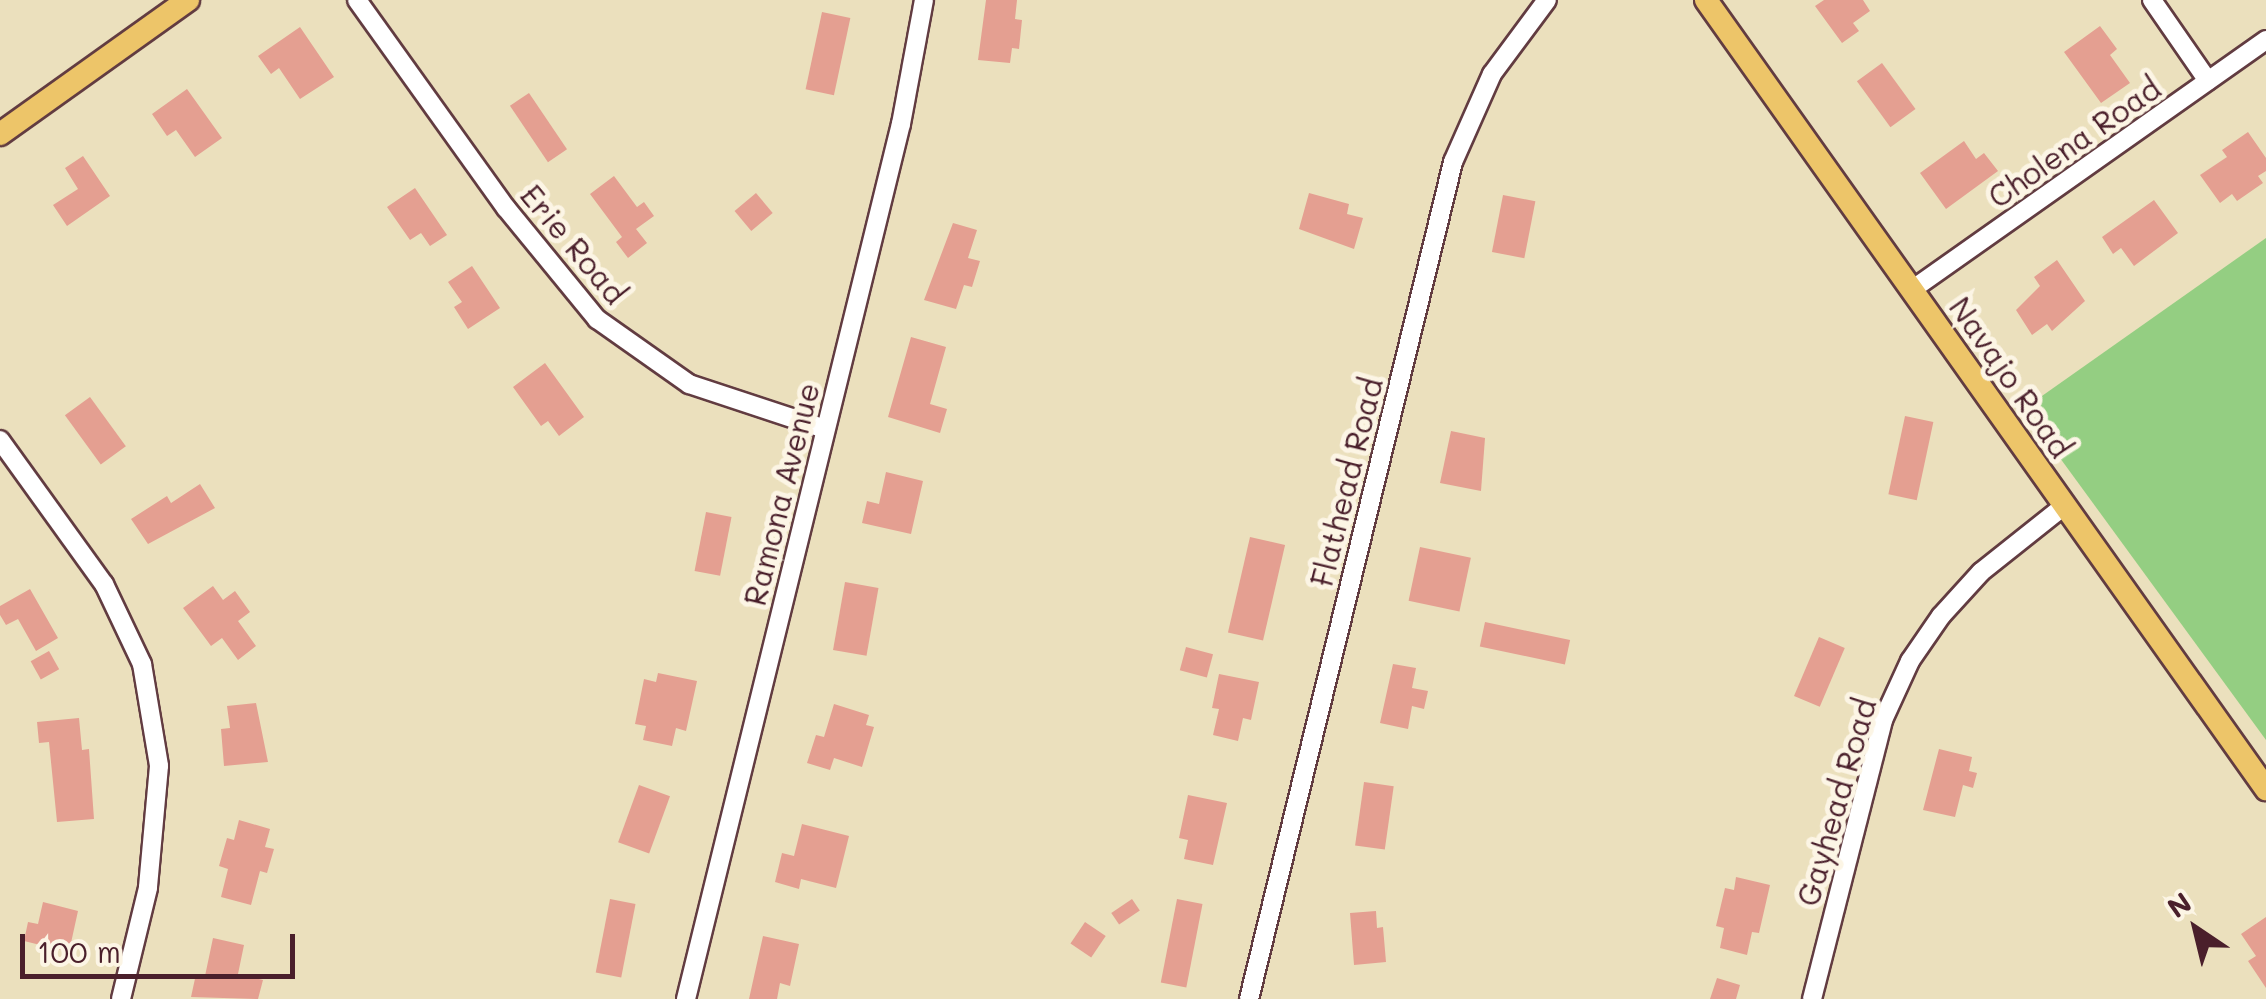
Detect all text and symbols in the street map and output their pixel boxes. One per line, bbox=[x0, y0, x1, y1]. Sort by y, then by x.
street label: Cholena Road bbox=[1981, 69, 2167, 215]
street label: Erie Road bbox=[514, 177, 634, 311]
street label: Navajo Road bbox=[1942, 290, 2080, 464]
street label: Flathead Road bbox=[1303, 374, 1389, 590]
street label: Ramona Avenue bbox=[736, 379, 826, 609]
street label: Gayhead Road bbox=[1789, 694, 1883, 910]
north arrow bbox=[2146, 879, 2246, 979]
text: N bbox=[2160, 884, 2198, 925]
scale bar bbox=[25, 914, 300, 976]
text: 100 m bbox=[37, 931, 121, 971]

